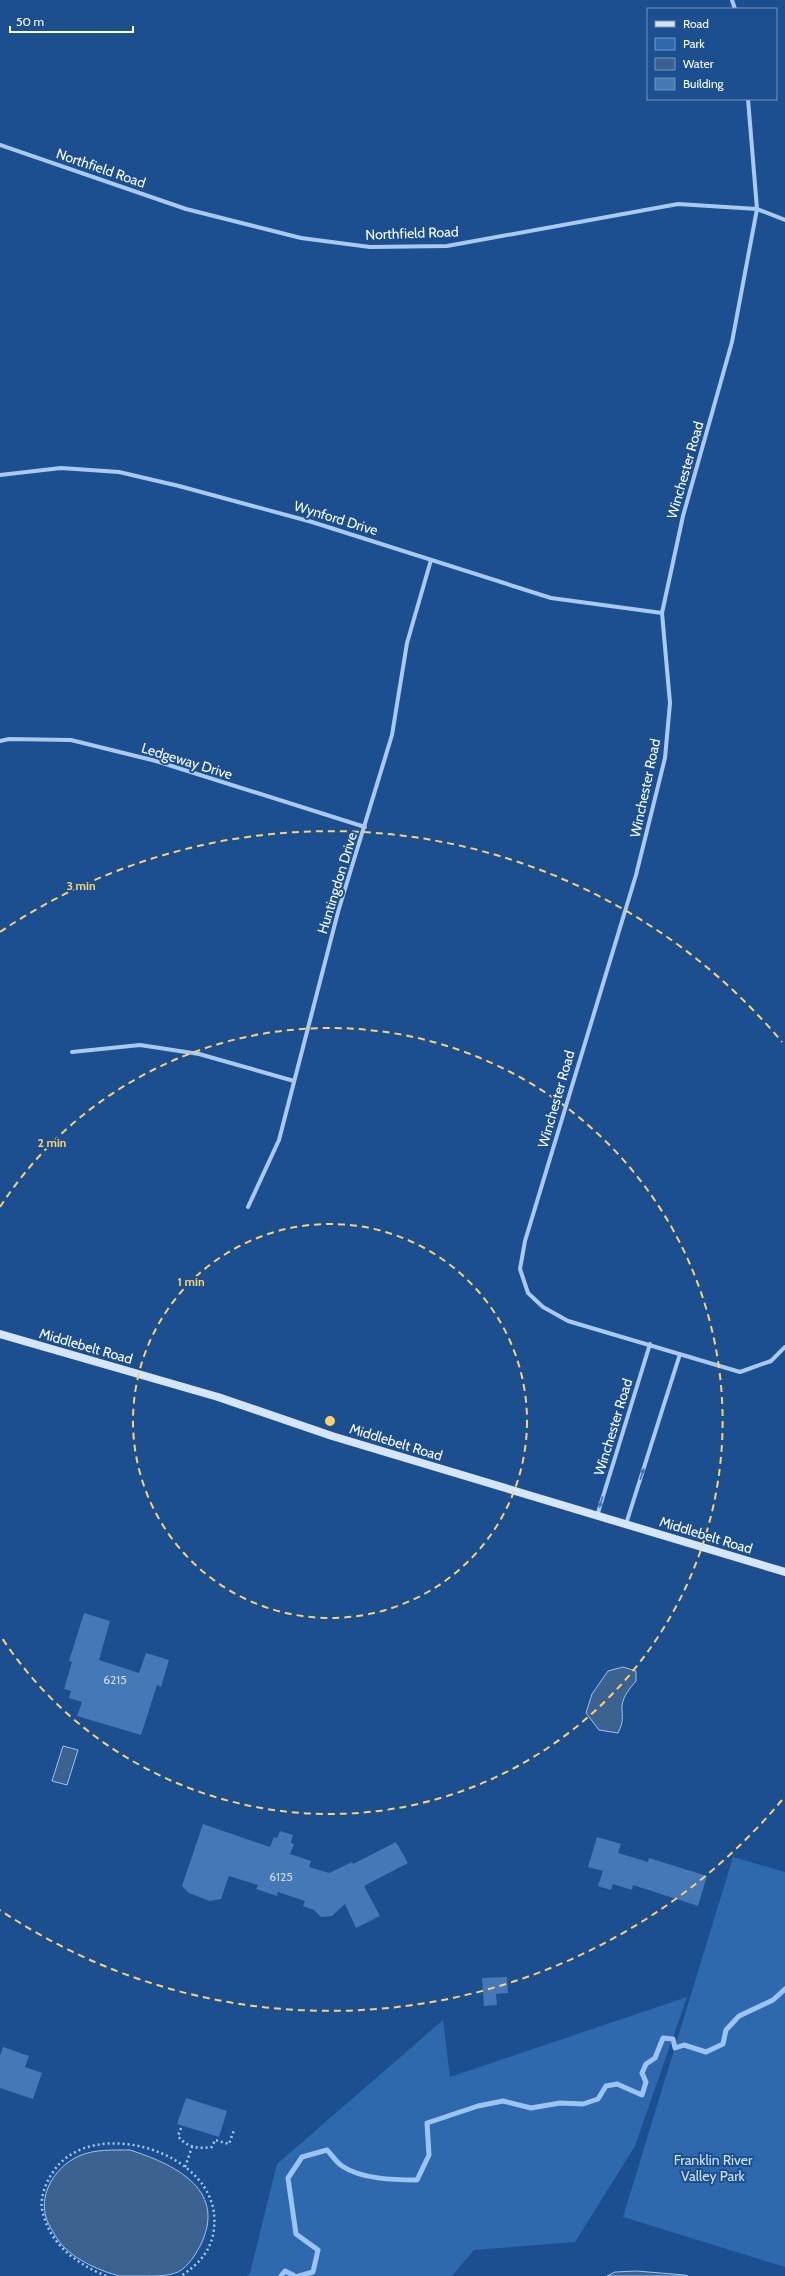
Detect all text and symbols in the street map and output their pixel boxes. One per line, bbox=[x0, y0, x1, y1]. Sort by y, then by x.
scale bar bbox=[10, 8, 133, 34]
legend bbox=[647, 8, 777, 100]
text: 50 m bbox=[16, 14, 44, 29]
text: Road bbox=[683, 16, 709, 31]
text: Park bbox=[683, 36, 705, 51]
text: Water bbox=[683, 56, 714, 71]
text: Building bbox=[683, 76, 725, 91]
street label: Northfield Road bbox=[54, 144, 148, 192]
street label: Northfield Road bbox=[365, 222, 459, 244]
street label: Winchester Road bbox=[662, 419, 708, 521]
street label: Wynford Drive bbox=[292, 497, 380, 539]
street label: Winchester Road bbox=[626, 737, 664, 839]
street label: Ledgeway Drive bbox=[139, 739, 235, 783]
street label: Huntingdon Drive bbox=[313, 830, 361, 936]
text: 3 min bbox=[66, 878, 96, 893]
street label: Winchester Road bbox=[533, 1048, 579, 1150]
text: 2 min bbox=[38, 1135, 66, 1150]
text: 1 min bbox=[177, 1274, 205, 1289]
street label: Middlebelt Road bbox=[37, 1324, 135, 1368]
street label: Winchester Road bbox=[590, 1376, 636, 1478]
centre of rings bbox=[323, 1414, 337, 1428]
street label: Middlebelt Road bbox=[347, 1419, 445, 1465]
one-way arrow bbox=[639, 1468, 645, 1480]
one-way arrow bbox=[598, 1496, 604, 1508]
street label: Middlebelt Road bbox=[657, 1512, 755, 1558]
house number: 6215 bbox=[103, 1672, 127, 1687]
house number: 6125 bbox=[269, 1869, 293, 1884]
park label: Franklin River Valley Park bbox=[674, 2151, 753, 2185]

